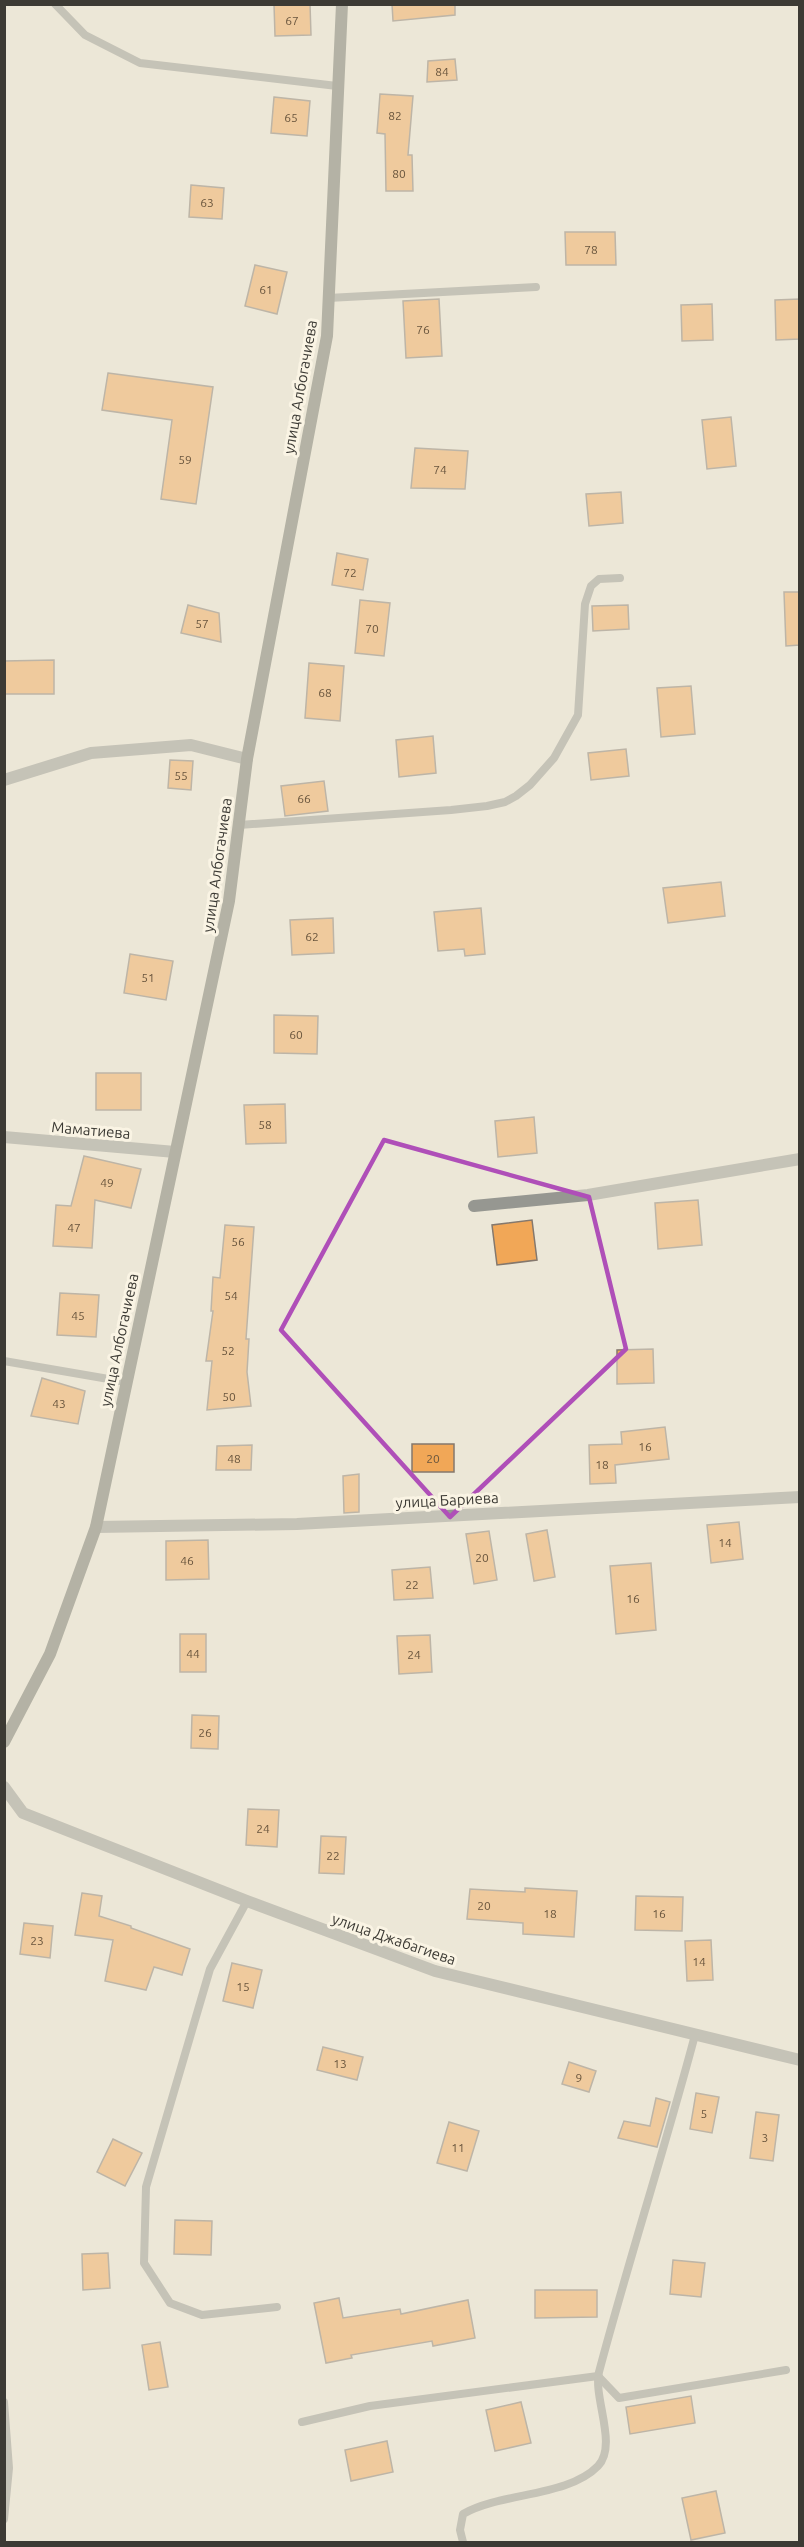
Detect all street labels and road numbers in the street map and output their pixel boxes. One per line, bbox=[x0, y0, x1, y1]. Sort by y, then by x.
street label: улица Албогачиева bbox=[280, 319, 320, 455]
street label: улица Албогачиева bbox=[199, 797, 235, 933]
street label: Маматиева bbox=[51, 1118, 131, 1142]
street label: улица Албогачиева bbox=[97, 1272, 141, 1408]
street label: улица Бариева bbox=[395, 1489, 499, 1511]
street label: улица Джабагиева bbox=[330, 1910, 458, 1968]

